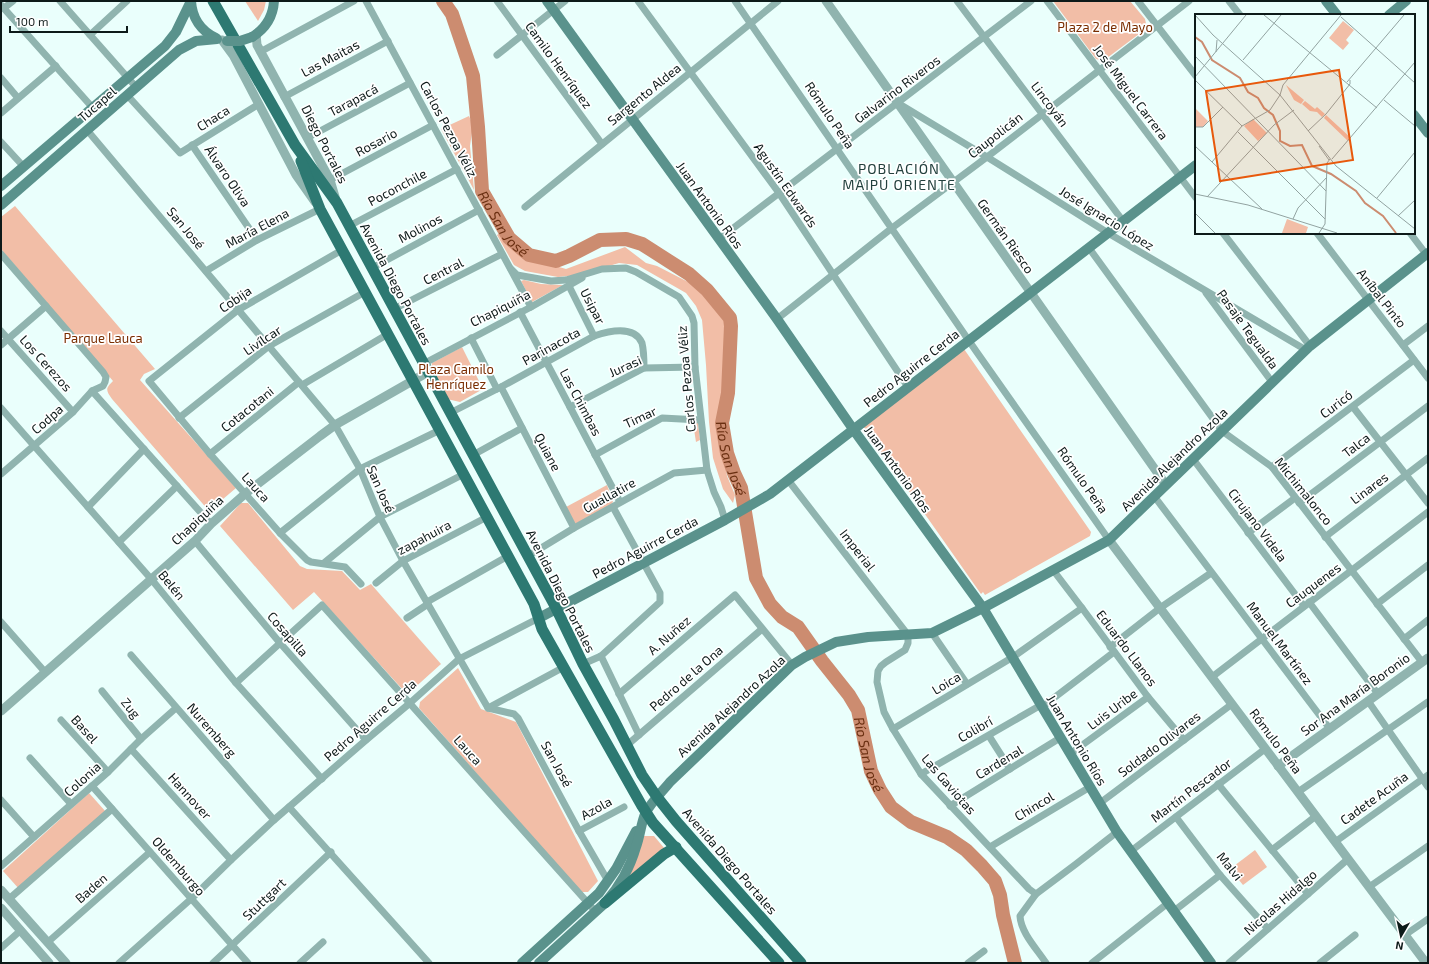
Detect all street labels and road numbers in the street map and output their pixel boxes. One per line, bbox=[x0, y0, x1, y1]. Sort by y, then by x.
street label: Camilo Henríquez bbox=[522, 18, 596, 112]
street label: Las Maitas bbox=[298, 36, 362, 80]
street label: José Miguel Carrera bbox=[1090, 41, 1172, 143]
street label: Galvarino Riveros bbox=[851, 52, 943, 126]
street label: Sargento Aldea bbox=[604, 60, 684, 128]
street label: Carlos Pezoa Véliz bbox=[417, 78, 481, 180]
street label: Rómulo Peña bbox=[802, 78, 858, 152]
street label: Lincoyán bbox=[1028, 78, 1072, 130]
street label: Tarapacá bbox=[325, 80, 381, 120]
street label: Tucapel bbox=[75, 83, 120, 125]
street label: Chaca bbox=[194, 102, 232, 134]
street label: Diego Portales bbox=[298, 102, 352, 186]
street label: Caupolicán bbox=[964, 109, 1026, 161]
street label: Rosario bbox=[352, 124, 400, 160]
street label: Agustín Edwards bbox=[751, 140, 821, 230]
street label: Álvaro Oliva bbox=[202, 142, 255, 210]
street label: Juan Antonio Ríos bbox=[673, 158, 747, 252]
street label: Poconchile bbox=[365, 165, 429, 209]
street label: José Ignacio López bbox=[1057, 182, 1157, 254]
street label: Germán Riesco bbox=[974, 195, 1038, 277]
street label: San José bbox=[164, 204, 208, 252]
street label: María Elena bbox=[222, 205, 292, 251]
street label: Molinos bbox=[395, 210, 445, 246]
street label: Avenida Diego Portales bbox=[357, 220, 435, 348]
street label: Central bbox=[420, 254, 466, 288]
street label: Aníbal Pinto bbox=[1354, 265, 1410, 331]
street label: Cobija bbox=[216, 282, 254, 316]
street label: Usipar bbox=[577, 285, 609, 327]
street label: Chapiquiña bbox=[467, 286, 533, 330]
street label: Pasaje Tegualda bbox=[1214, 286, 1282, 372]
street label: Livílcar bbox=[240, 321, 284, 359]
street label: Parinacota bbox=[519, 324, 583, 368]
street label: Carlos Pezoa Véliz bbox=[673, 325, 699, 433]
street label: Pedro Aguirre Cerda bbox=[860, 326, 962, 410]
street label: Los Cerezos bbox=[16, 331, 76, 395]
street label: Jurasi bbox=[606, 352, 644, 380]
street label: Las Chimbas bbox=[557, 366, 605, 438]
street label: Cotacotani bbox=[217, 383, 277, 435]
street label: Curicó bbox=[1316, 387, 1356, 421]
street label: Codpa bbox=[28, 401, 66, 437]
street label: Timar bbox=[621, 402, 659, 432]
street label: Avenida Alejandro Azola bbox=[1117, 404, 1231, 514]
street label: Juan Antonio Ríos bbox=[861, 422, 935, 516]
street label: Talca bbox=[1339, 429, 1373, 461]
street label: Quiane bbox=[531, 430, 565, 474]
street label: Rómulo Peña bbox=[1054, 444, 1112, 516]
street label: Michimalonco bbox=[1272, 454, 1336, 528]
street label: San José bbox=[364, 463, 398, 515]
street label: Lauca bbox=[238, 469, 274, 505]
street label: Linares bbox=[1347, 469, 1391, 507]
street label: Guallatire bbox=[580, 474, 638, 516]
street label: Cirujano Videla bbox=[1225, 485, 1291, 565]
street label: Chapiquiña bbox=[168, 492, 226, 548]
street label: Pedro Aguirre Cerda bbox=[589, 512, 701, 582]
street label: zapahuira bbox=[394, 516, 454, 558]
street label: Imperial bbox=[837, 526, 879, 574]
street label: Avenida Diego Portales bbox=[523, 527, 599, 655]
street label: Cauquenes bbox=[1282, 559, 1344, 611]
street label: Belén bbox=[155, 567, 189, 603]
street label: Manuel Martínez bbox=[1244, 598, 1316, 688]
street label: Eduardo Llanos bbox=[1093, 607, 1161, 689]
street label: Cosapilla bbox=[264, 608, 312, 660]
street label: A. Nuñez bbox=[644, 612, 694, 658]
street label: Pedro de la Ona bbox=[646, 642, 726, 714]
street label: Sor Ana María Boronio bbox=[1297, 649, 1413, 739]
street label: Avenida Alejandro Azola bbox=[674, 652, 788, 760]
street label: Loica bbox=[929, 668, 963, 698]
street label: Pedro Aguirre Cerda bbox=[321, 676, 419, 764]
street label: Luis Uribe bbox=[1084, 685, 1140, 733]
street label: Juan Antonio Ríos bbox=[1044, 692, 1110, 788]
street label: Zug bbox=[118, 694, 144, 722]
street label: Nuremberg bbox=[184, 700, 240, 760]
street label: Rómulo Peña bbox=[1246, 705, 1306, 777]
street label: Soldado Olivares bbox=[1115, 708, 1203, 780]
street label: Basel bbox=[68, 712, 102, 747]
street label: Colibrí bbox=[955, 712, 996, 745]
street label: Lauca bbox=[450, 732, 486, 768]
street label: San José bbox=[538, 738, 576, 790]
street label: Cardenal bbox=[972, 742, 1026, 782]
street label: Las Gaviotas bbox=[918, 751, 980, 817]
street label: Martín Pescador bbox=[1147, 754, 1235, 826]
street label: Colonia bbox=[60, 758, 104, 800]
street label: Cadete Acuña bbox=[1337, 768, 1411, 828]
street label: Hannover bbox=[165, 769, 215, 823]
street label: Chincol bbox=[1011, 788, 1057, 824]
street label: Azola bbox=[578, 793, 614, 823]
street label: Avenida Diego Portales bbox=[679, 804, 781, 918]
street label: Oldemburgo bbox=[149, 833, 209, 899]
street label: Malvi bbox=[1214, 848, 1246, 884]
street label: Nicolas Hidalgo bbox=[1240, 866, 1320, 938]
street label: Baden bbox=[72, 870, 110, 906]
street label: Stuttgart bbox=[239, 874, 289, 924]

